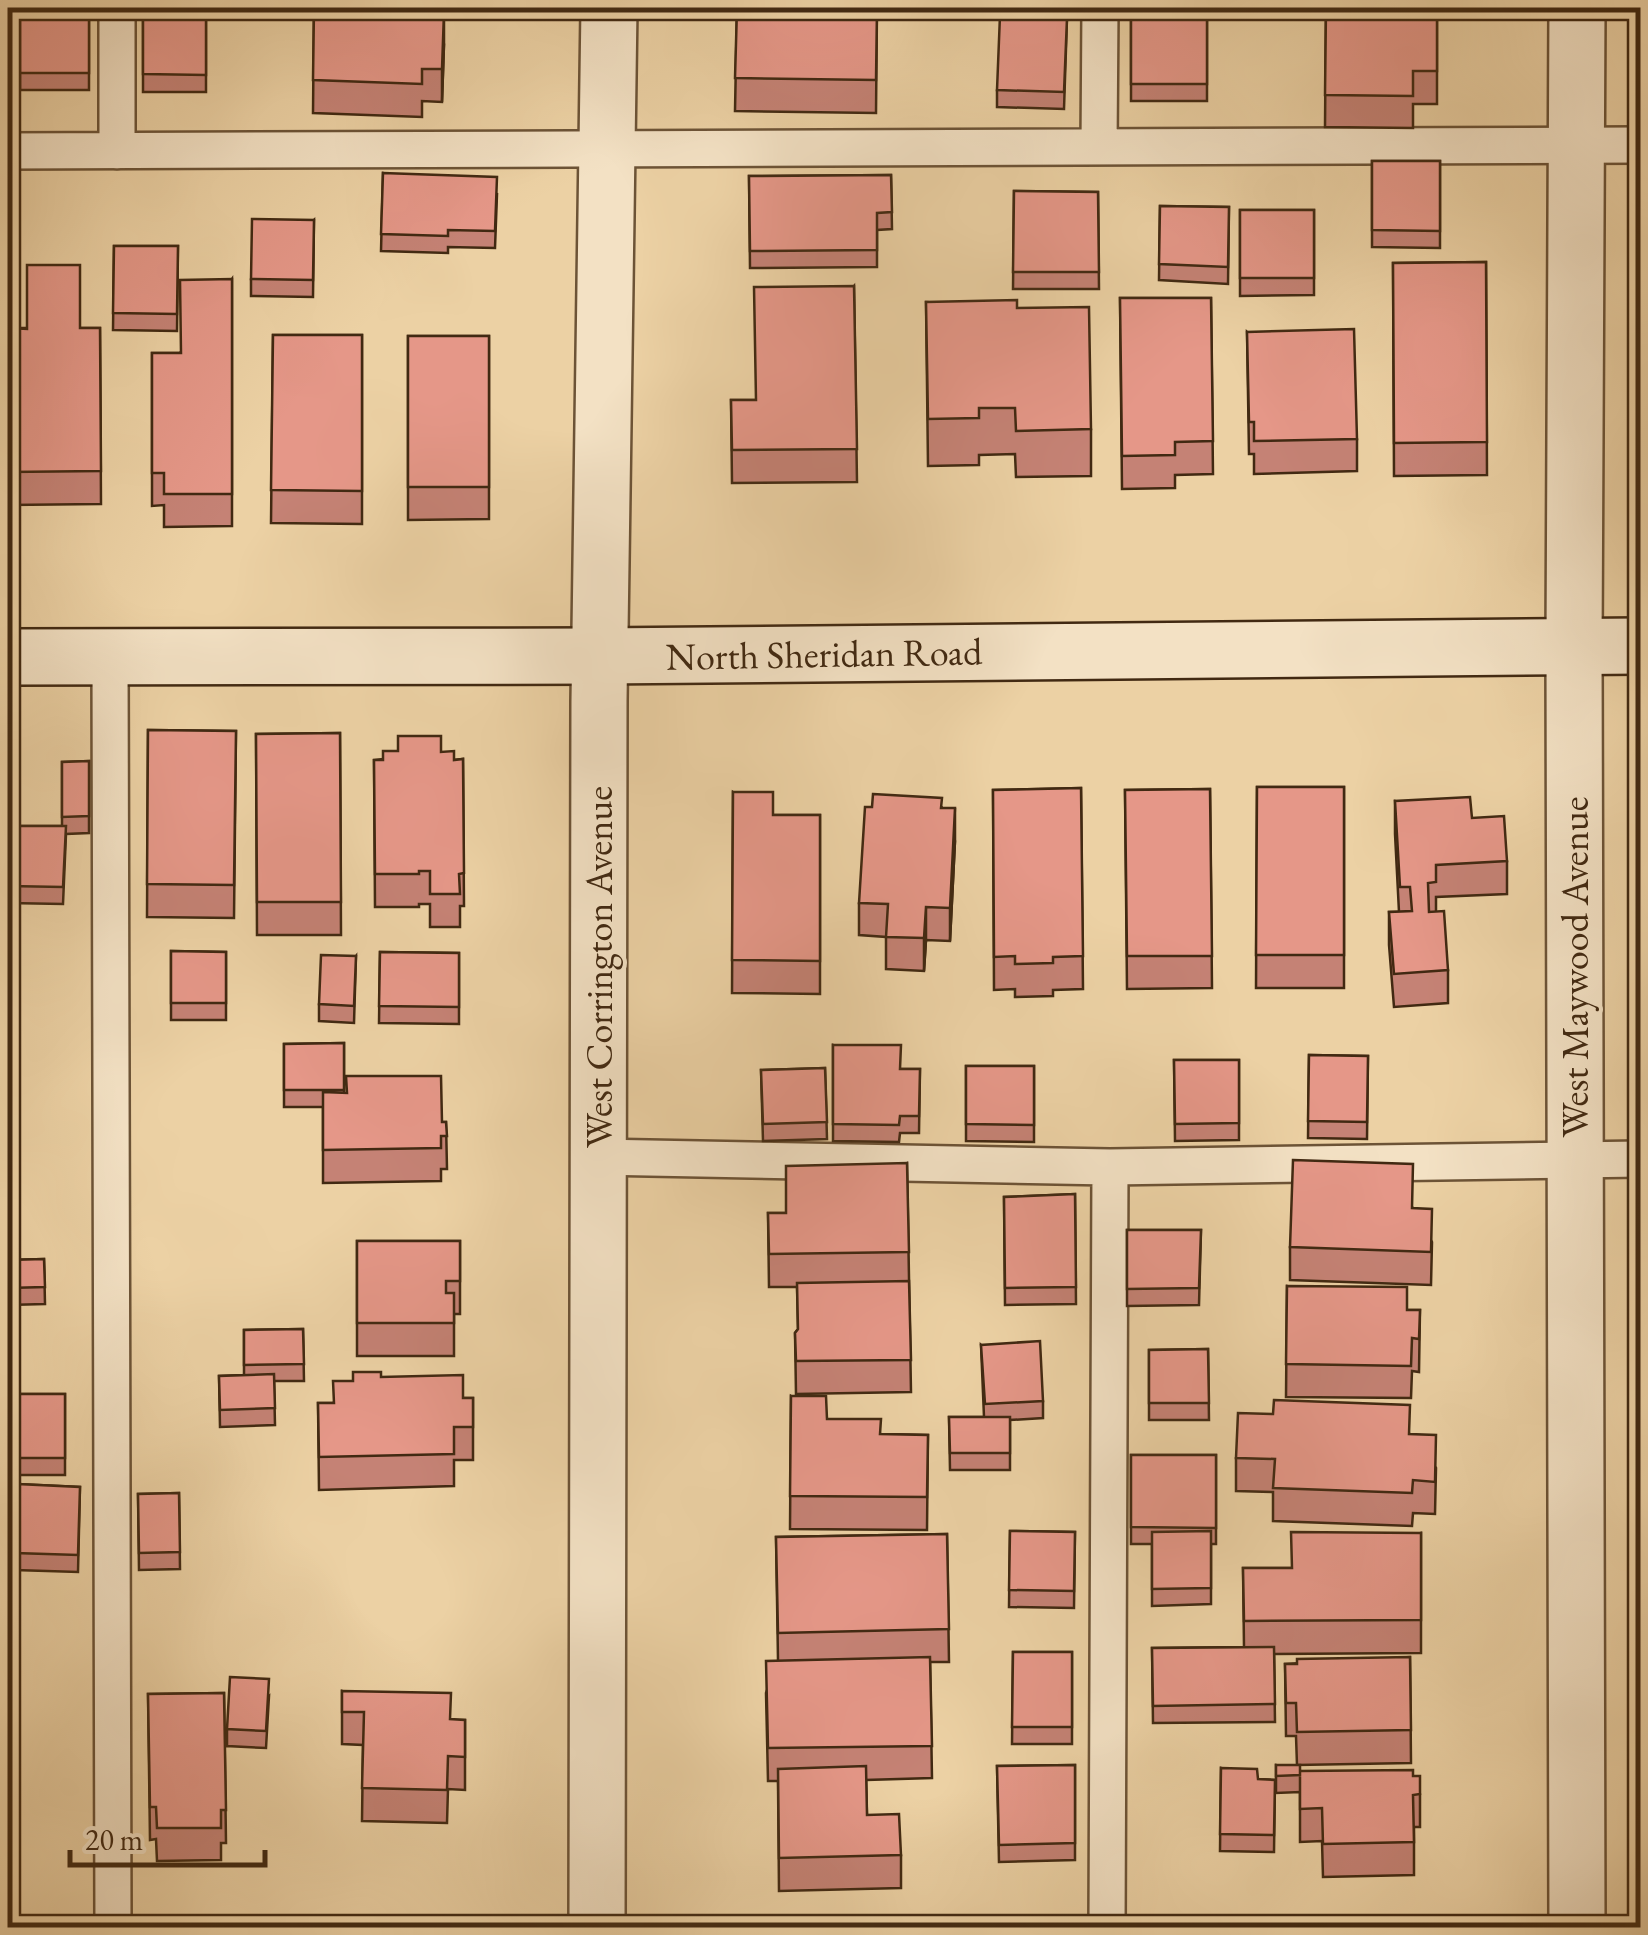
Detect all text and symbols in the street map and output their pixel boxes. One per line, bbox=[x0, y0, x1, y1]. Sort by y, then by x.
street label: North Sheridan Road bbox=[665, 626, 983, 681]
street label: West Corrington Avenue bbox=[574, 786, 623, 1148]
street label: West Maywood Avenue bbox=[1550, 796, 1599, 1138]
scale bar bbox=[70, 1805, 265, 1867]
text: 20 m bbox=[85, 1820, 143, 1859]

